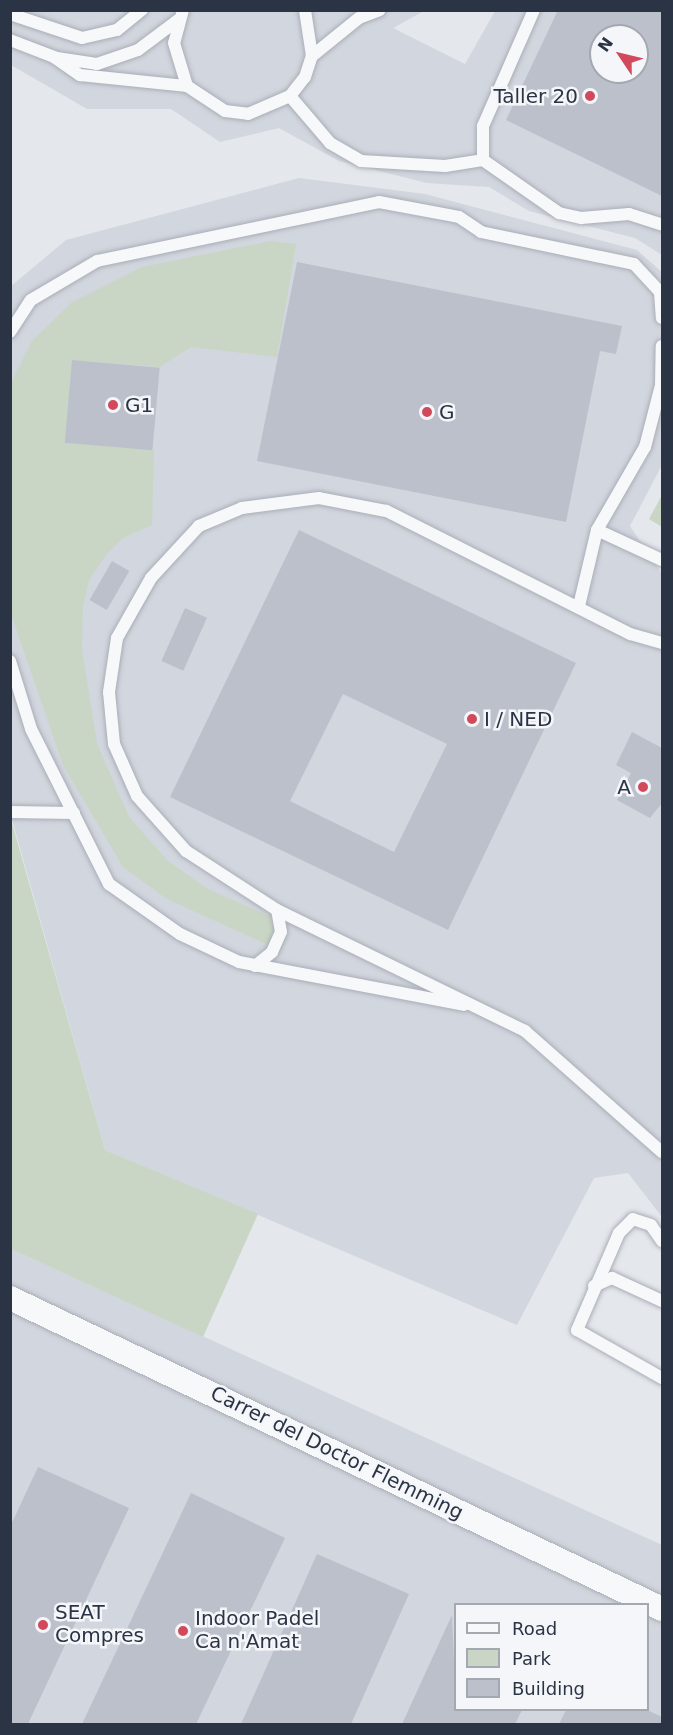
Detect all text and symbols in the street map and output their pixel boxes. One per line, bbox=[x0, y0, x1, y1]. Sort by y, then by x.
north arrow bbox=[589, 24, 649, 84]
text: N bbox=[594, 34, 617, 55]
place label: Taller 20 bbox=[493, 84, 578, 108]
marker: Taller 20 bbox=[583, 89, 597, 103]
place label: G1 bbox=[125, 393, 153, 417]
marker: G1 bbox=[106, 398, 120, 412]
place label: G bbox=[439, 400, 454, 424]
marker: G bbox=[420, 405, 434, 419]
place label: I / NED bbox=[484, 707, 552, 731]
marker: I / NED bbox=[465, 712, 479, 726]
place label: A bbox=[617, 775, 631, 799]
marker: A bbox=[636, 780, 650, 794]
street label: Carrer del Doctor Flemming bbox=[207, 1381, 467, 1525]
place label: SEAT Compres bbox=[55, 1601, 144, 1648]
legend bbox=[454, 1603, 649, 1711]
place label: Indoor Padel Ca n'Amat bbox=[195, 1607, 319, 1654]
marker: SEAT Compres bbox=[36, 1618, 50, 1632]
text: Road bbox=[512, 1618, 557, 1639]
marker: Indoor Padel Ca n'Amat bbox=[176, 1624, 190, 1638]
text: Park bbox=[512, 1648, 551, 1669]
text: Building bbox=[512, 1678, 585, 1699]

